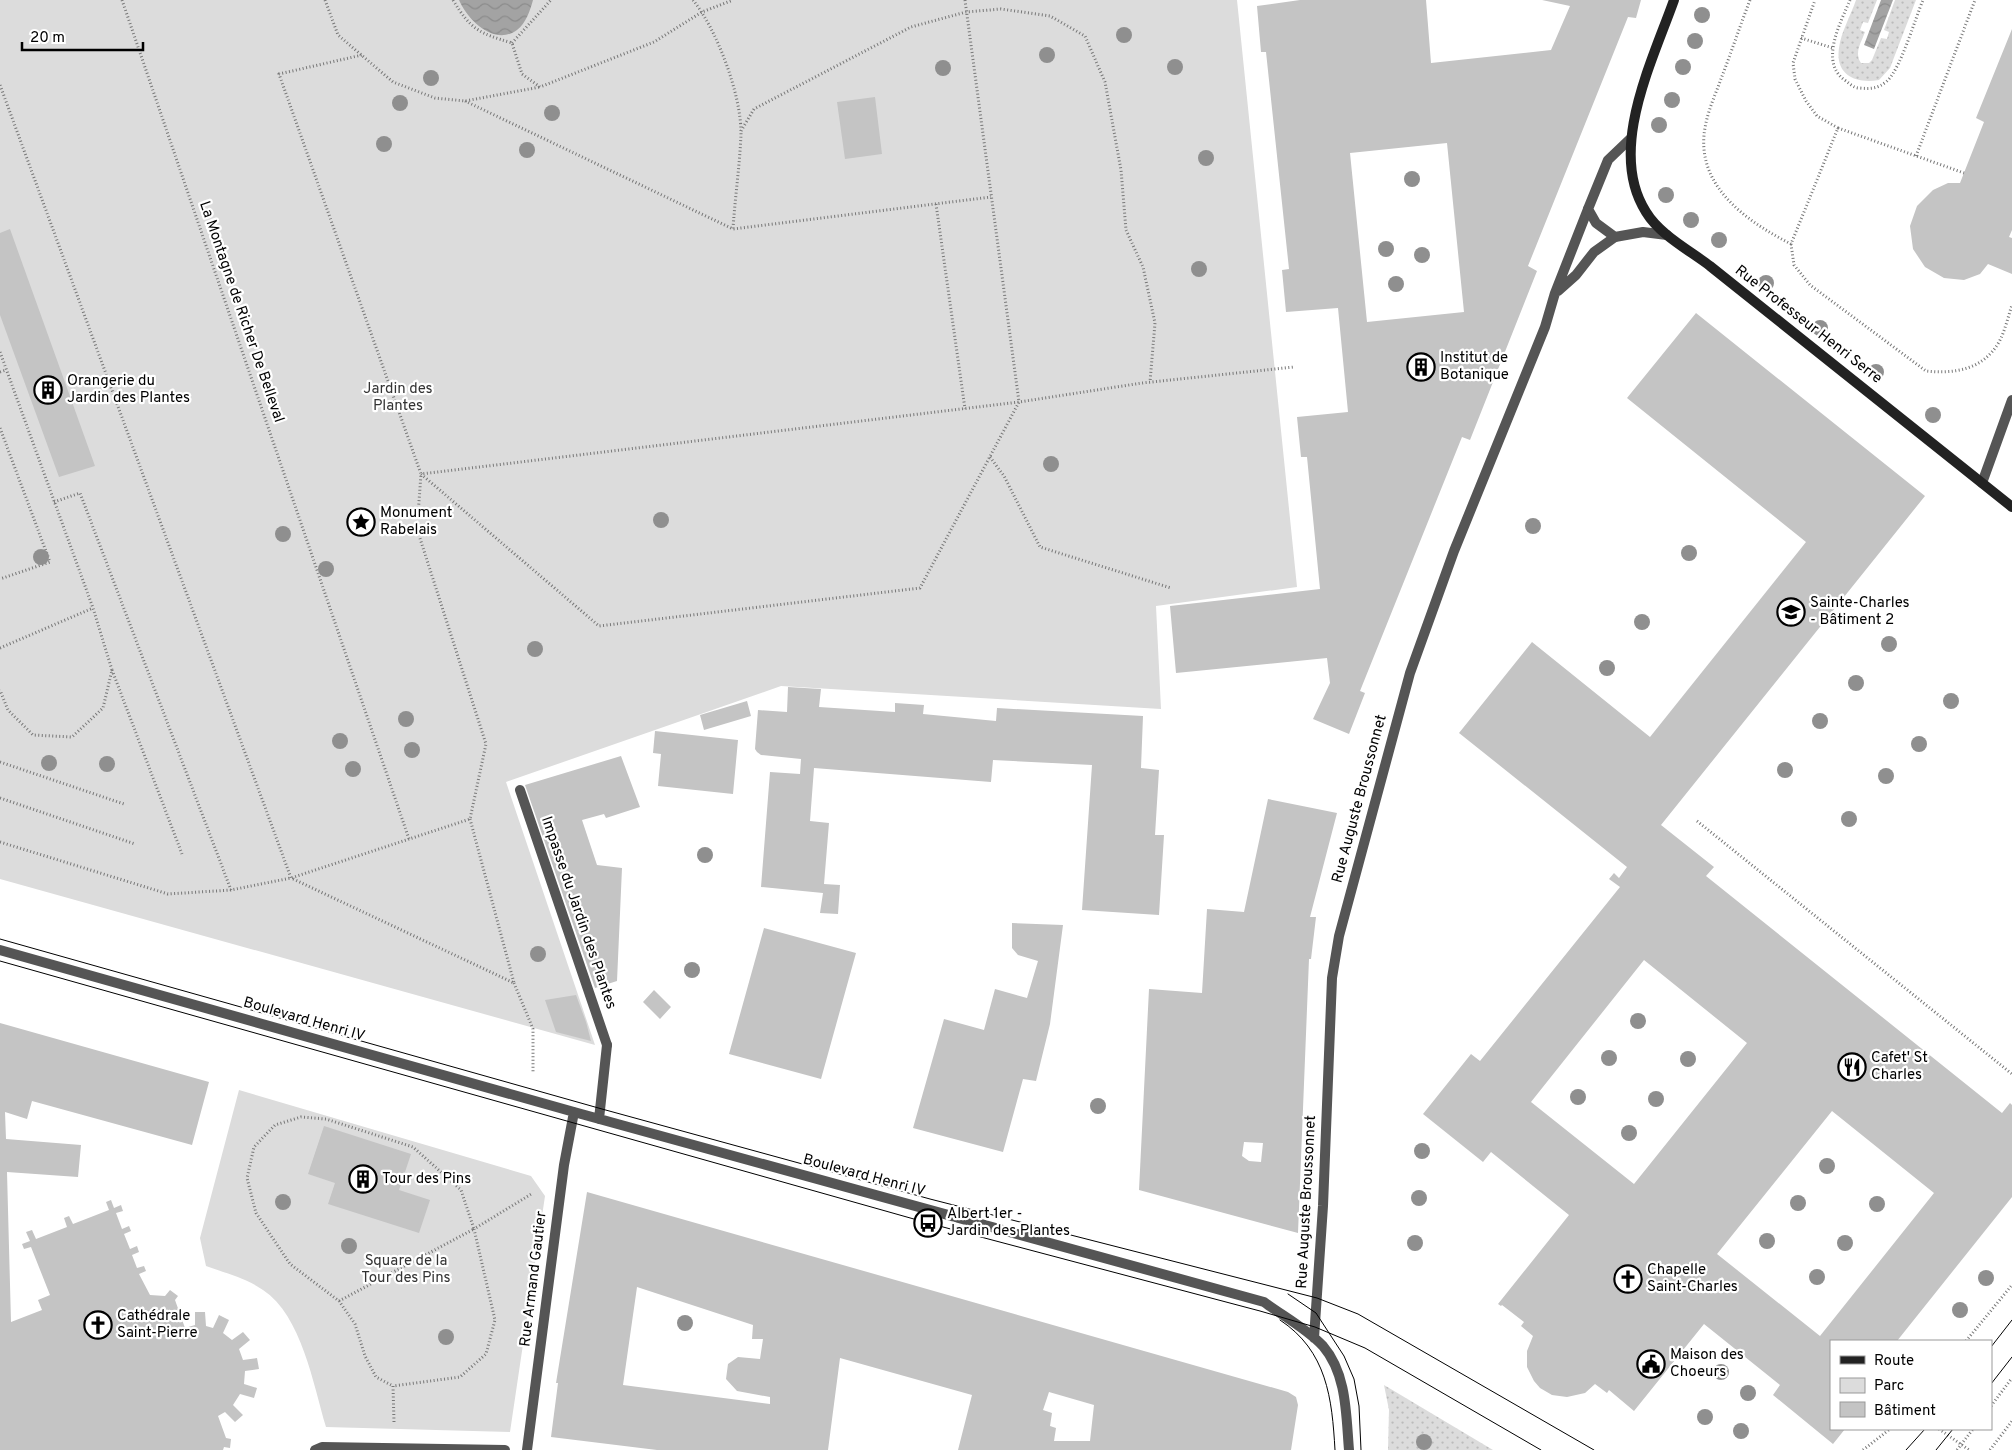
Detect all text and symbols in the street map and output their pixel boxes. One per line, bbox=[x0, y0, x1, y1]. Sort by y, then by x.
scale bar bbox=[22, 20, 144, 52]
text: 20 m bbox=[30, 29, 65, 48]
street label: La Montagne de Richer De Belleval bbox=[194, 199, 288, 425]
street label: Rue Professeur Henri Serre bbox=[1730, 261, 1886, 389]
place label: Institut de Botanique bbox=[1440, 349, 1509, 385]
building icon: Institut de Botanique bbox=[1406, 352, 1436, 382]
place label: Orangerie du Jardin des Plantes bbox=[67, 372, 190, 408]
building icon: Orangerie du Jardin des Plantes bbox=[33, 375, 63, 405]
park label: Jardin des Plantes bbox=[363, 380, 433, 416]
place label: Monument Rabelais bbox=[380, 504, 452, 540]
place icon: Monument Rabelais bbox=[346, 507, 376, 537]
place label: Sainte-Charles - Bâtiment 2 bbox=[1810, 594, 1910, 630]
school or university icon: Sainte-Charles - Bâtiment 2 bbox=[1776, 597, 1806, 627]
street label: Rue Auguste Broussonnet bbox=[1328, 713, 1392, 885]
street label: Impasse du Jardin des Plantes bbox=[536, 814, 620, 1012]
street label: Boulevard Henri IV bbox=[241, 994, 367, 1047]
place label: Cafet' St Charles bbox=[1871, 1049, 1928, 1085]
restaurant icon: Cafet' St Charles bbox=[1837, 1052, 1867, 1082]
street label: Rue Auguste Broussonnet bbox=[1293, 1115, 1321, 1289]
street label: Boulevard Henri IV bbox=[801, 1151, 927, 1202]
building icon: Tour des Pins bbox=[348, 1164, 378, 1194]
place label: Tour des Pins bbox=[382, 1170, 471, 1189]
place label: Albert 1er - Jardin des Plantes bbox=[947, 1205, 1070, 1241]
bus stop icon: Albert 1er - Jardin des Plantes bbox=[913, 1208, 943, 1238]
street label: Rue Armand Gautier bbox=[516, 1210, 552, 1348]
park label: Square de la Tour des Pins bbox=[361, 1252, 451, 1288]
place label: Chapelle Saint-Charles bbox=[1647, 1261, 1738, 1297]
church icon: Chapelle Saint-Charles bbox=[1613, 1264, 1643, 1294]
place label: Cathédrale Saint-Pierre bbox=[117, 1307, 198, 1343]
church icon: Cathédrale Saint-Pierre bbox=[83, 1310, 113, 1340]
legend bbox=[1830, 1340, 1992, 1430]
place label: Maison des Choeurs bbox=[1670, 1346, 1744, 1382]
public building icon: Maison des Choeurs bbox=[1636, 1349, 1666, 1379]
text: Route bbox=[1874, 1352, 1914, 1371]
text: Parc bbox=[1874, 1377, 1904, 1396]
text: Bâtiment bbox=[1874, 1402, 1936, 1421]

